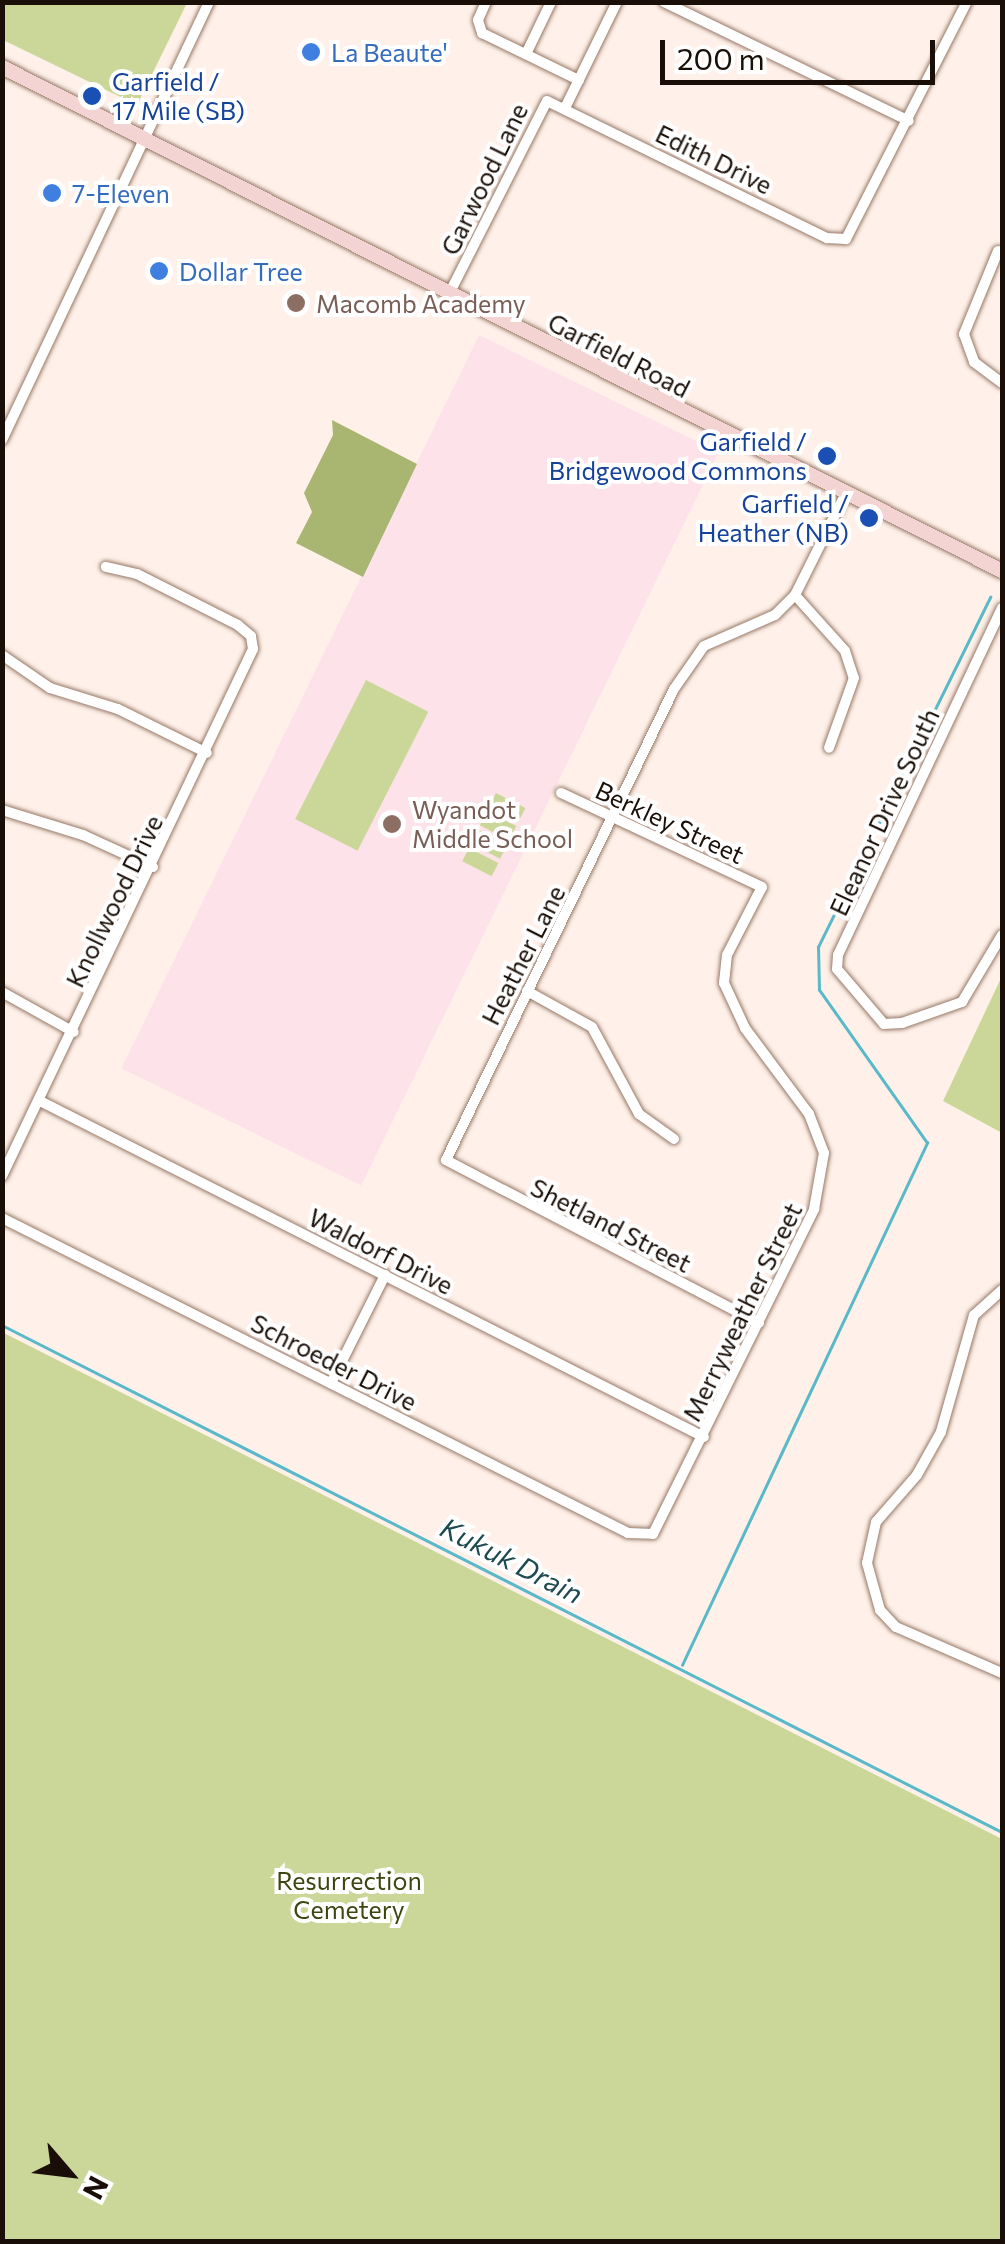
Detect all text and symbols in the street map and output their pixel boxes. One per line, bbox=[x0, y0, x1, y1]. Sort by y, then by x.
scale bar bbox=[665, 20, 940, 82]
place label: La Beaute' bbox=[331, 37, 448, 67]
text: 200 m bbox=[677, 39, 765, 76]
marker: La Beaute' bbox=[300, 41, 322, 63]
place label: Garfield / 17 Mile (SB) bbox=[112, 67, 245, 126]
marker: Garfield / 17 Mile (SB) bbox=[81, 85, 103, 107]
street label: Garwood Lane bbox=[434, 98, 534, 260]
street label: Edith Drive bbox=[651, 118, 777, 200]
place label: 7-Eleven bbox=[72, 178, 170, 208]
marker: 7-Eleven bbox=[41, 182, 63, 204]
place label: Dollar Tree bbox=[179, 256, 303, 286]
marker: Dollar Tree bbox=[148, 260, 170, 282]
place label: Macomb Academy bbox=[316, 288, 526, 318]
marker: Macomb Academy bbox=[285, 292, 307, 314]
street label: Garfield Road bbox=[543, 306, 695, 404]
place label: Garfield / Bridgewood Commons bbox=[549, 427, 807, 486]
marker: Garfield / Bridgewood Commons bbox=[816, 445, 838, 467]
place label: Garfield / Heather (NB) bbox=[698, 489, 849, 548]
marker: Garfield / Heather (NB) bbox=[858, 507, 880, 529]
street label: Eleanor Drive South bbox=[823, 704, 945, 920]
street label: Berkley Street bbox=[591, 774, 749, 870]
place label: Wyandot Middle School bbox=[412, 795, 573, 854]
street label: Knollwood Drive bbox=[59, 810, 169, 992]
marker: Wyandot Middle School bbox=[381, 813, 403, 835]
street label: Heather Lane bbox=[475, 880, 571, 1030]
street label: Shetland Street bbox=[526, 1172, 696, 1278]
street label: Merryweather Street bbox=[676, 1198, 808, 1426]
street label: Waldorf Drive bbox=[304, 1202, 458, 1300]
street label: Schroeder Drive bbox=[246, 1307, 422, 1417]
water label: Kukuk Drain bbox=[435, 1510, 589, 1610]
park label: Resurrection Cemetery bbox=[276, 1866, 422, 1925]
north arrow bbox=[20, 2124, 120, 2224]
text: N bbox=[77, 2171, 116, 2205]

